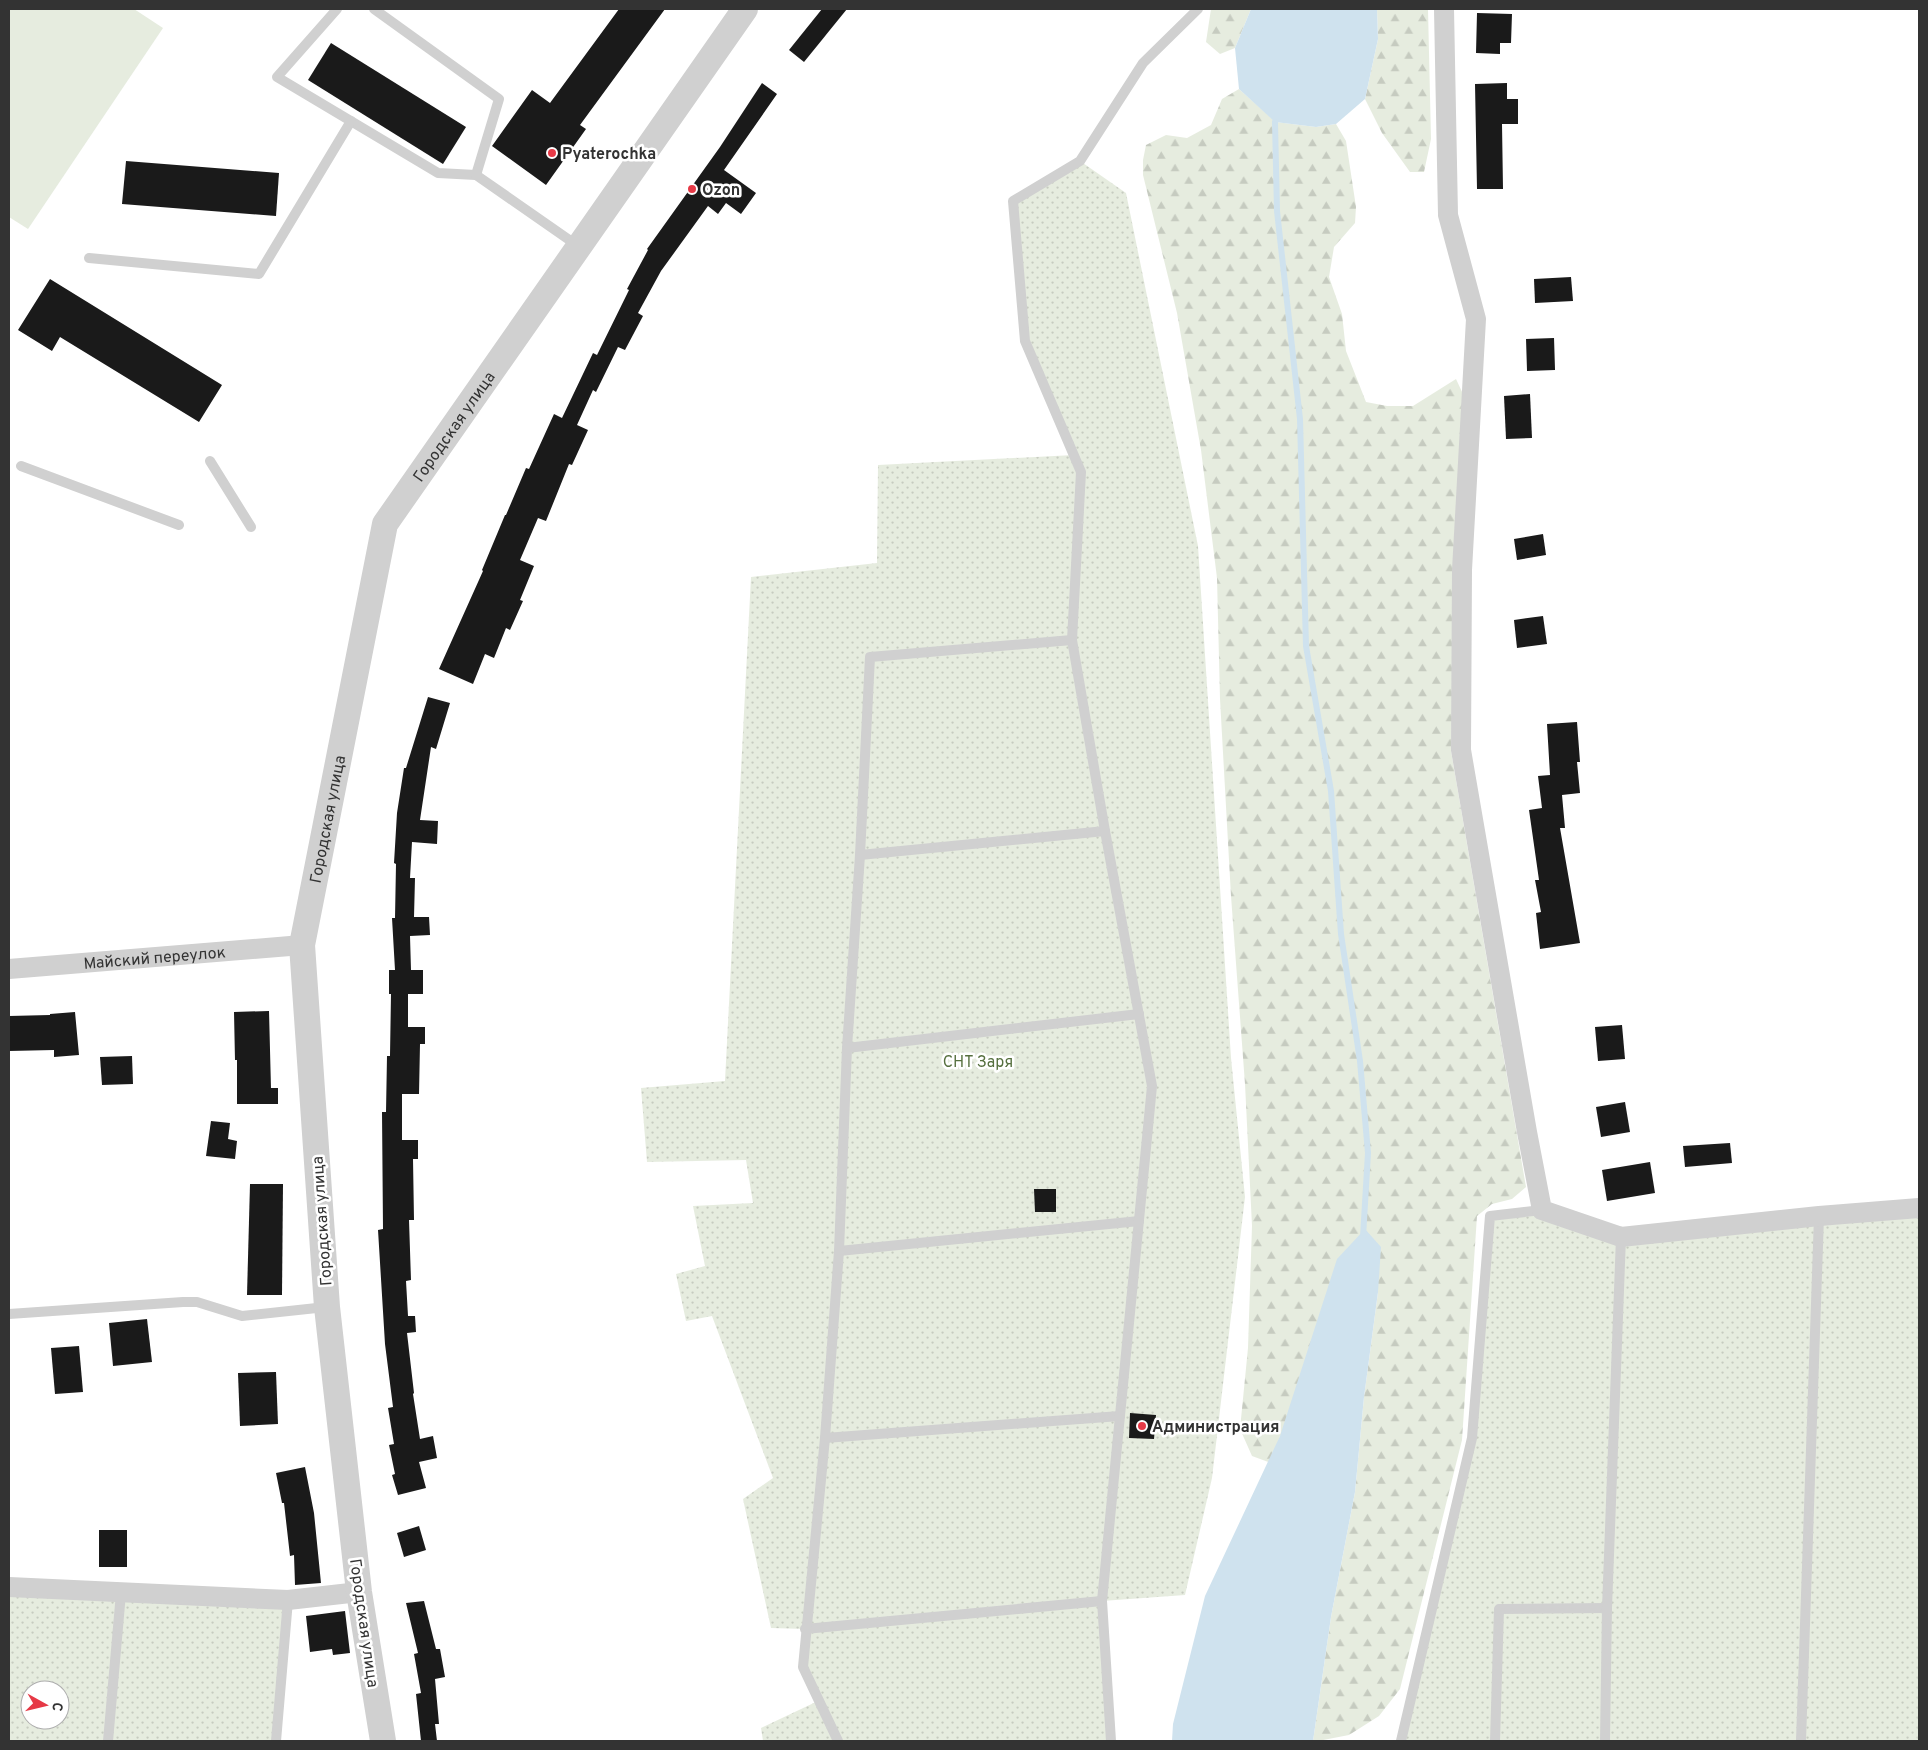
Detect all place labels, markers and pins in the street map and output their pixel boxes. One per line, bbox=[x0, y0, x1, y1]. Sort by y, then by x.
place label: Pyaterochka bbox=[562, 145, 656, 165]
marker: Pyaterochka bbox=[546, 147, 558, 159]
place label: Ozon bbox=[702, 181, 740, 201]
marker: Ozon bbox=[686, 183, 698, 195]
place label: Администрация bbox=[1152, 1418, 1280, 1438]
marker: Администрация bbox=[1136, 1420, 1148, 1432]

